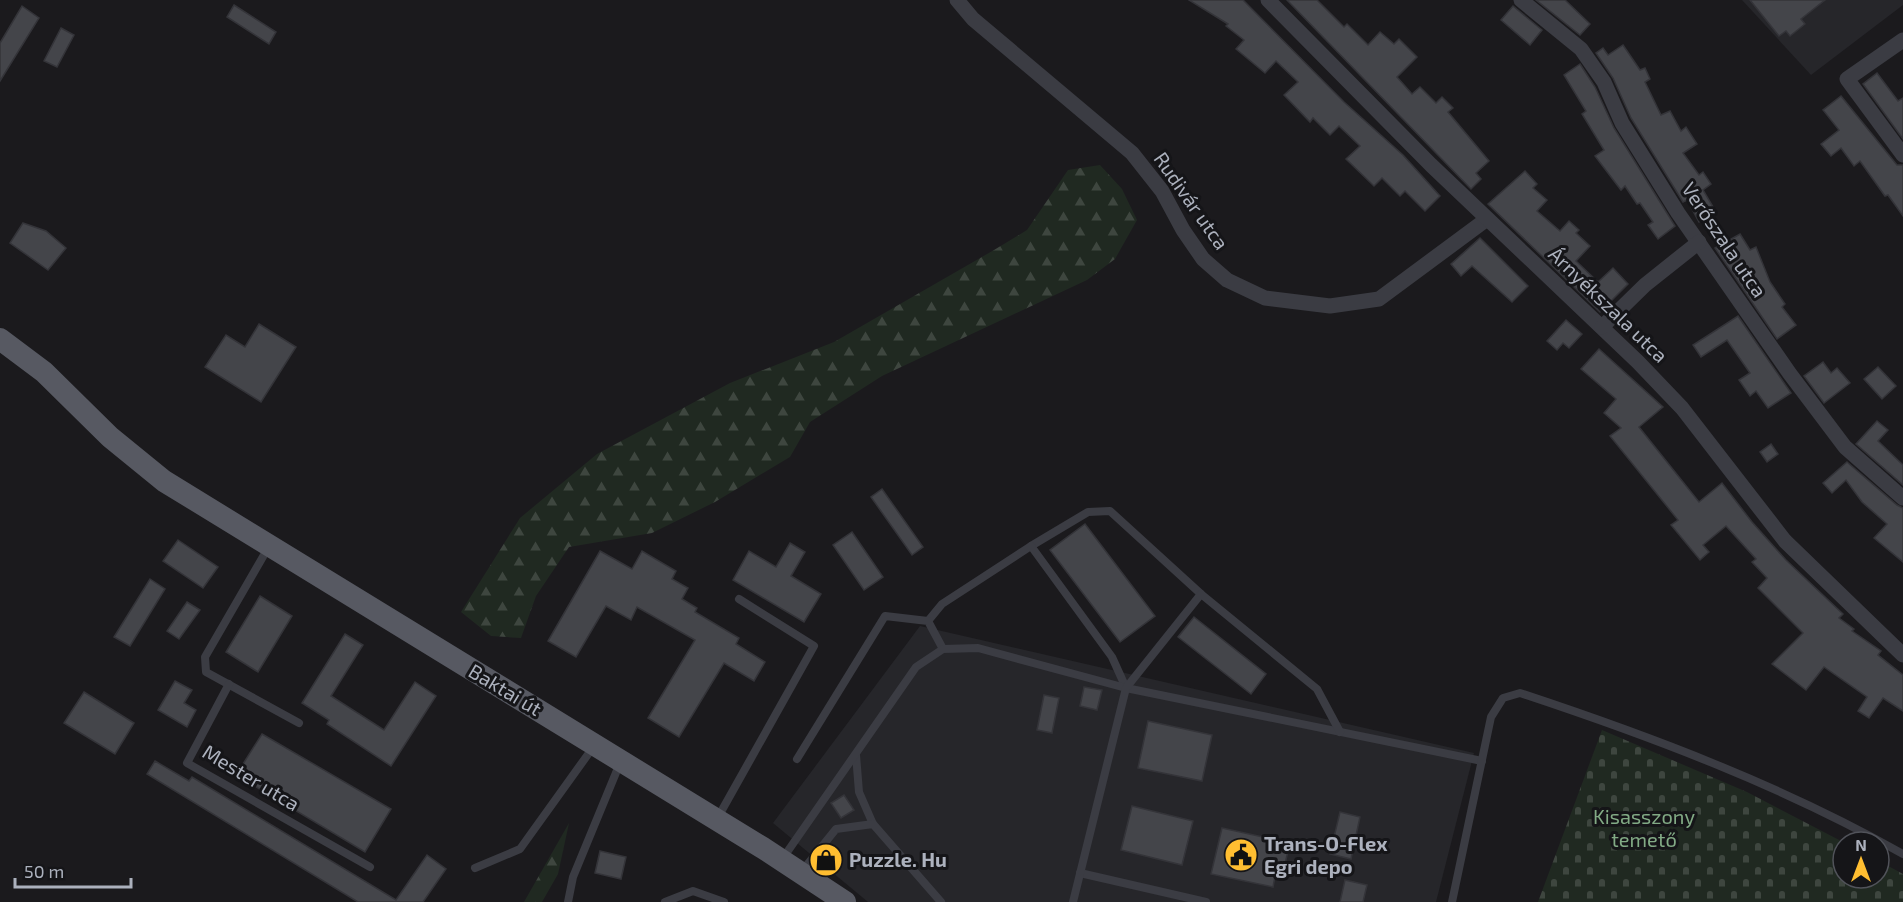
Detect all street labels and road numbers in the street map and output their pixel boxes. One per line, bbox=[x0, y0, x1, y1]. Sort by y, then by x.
street label: Rudivár utca bbox=[1149, 147, 1234, 254]
street label: Verőszala utca bbox=[1677, 177, 1772, 302]
street label: Árnyékszala utca bbox=[1544, 241, 1673, 367]
street label: Baktai út bbox=[465, 658, 547, 720]
street label: Mester utca bbox=[199, 739, 304, 815]

